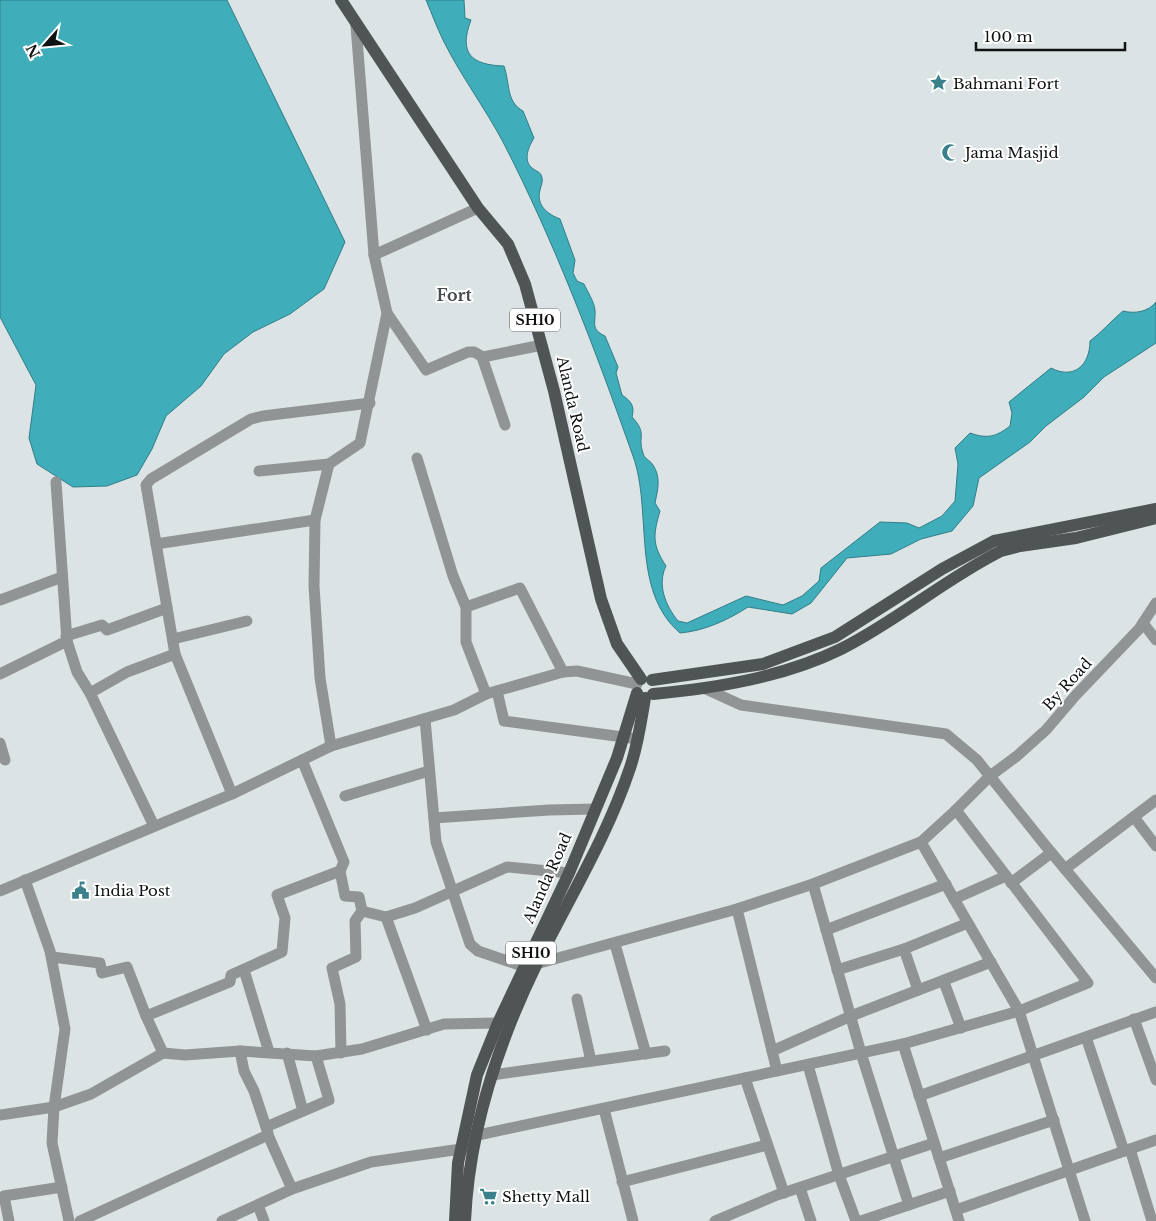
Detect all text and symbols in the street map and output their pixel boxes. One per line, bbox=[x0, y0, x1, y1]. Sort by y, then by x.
north arrow bbox=[20, 20, 70, 70]
scale bar bbox=[976, 20, 1125, 52]
text: 100 m bbox=[984, 27, 1033, 46]
text: N bbox=[22, 41, 44, 61]
place icon: Bahmani Fort bbox=[929, 73, 949, 93]
place label: Bahmani Fort bbox=[953, 74, 1060, 93]
mosque icon: Jama Masjid bbox=[941, 142, 961, 162]
place label: Jama Masjid bbox=[963, 143, 1059, 162]
district label: Fort bbox=[436, 285, 472, 305]
road number: SH10 bbox=[510, 308, 560, 332]
street label: Alanda Road bbox=[553, 353, 593, 454]
street label: By Road bbox=[1038, 654, 1096, 714]
street label: Alanda Road bbox=[518, 830, 576, 927]
public building icon: India Post bbox=[70, 880, 90, 900]
place label: India Post bbox=[94, 881, 171, 900]
road number: SH10 bbox=[506, 941, 556, 964]
supermarket icon: Shetty Mall bbox=[478, 1186, 498, 1206]
place label: Shetty Mall bbox=[502, 1187, 590, 1206]

